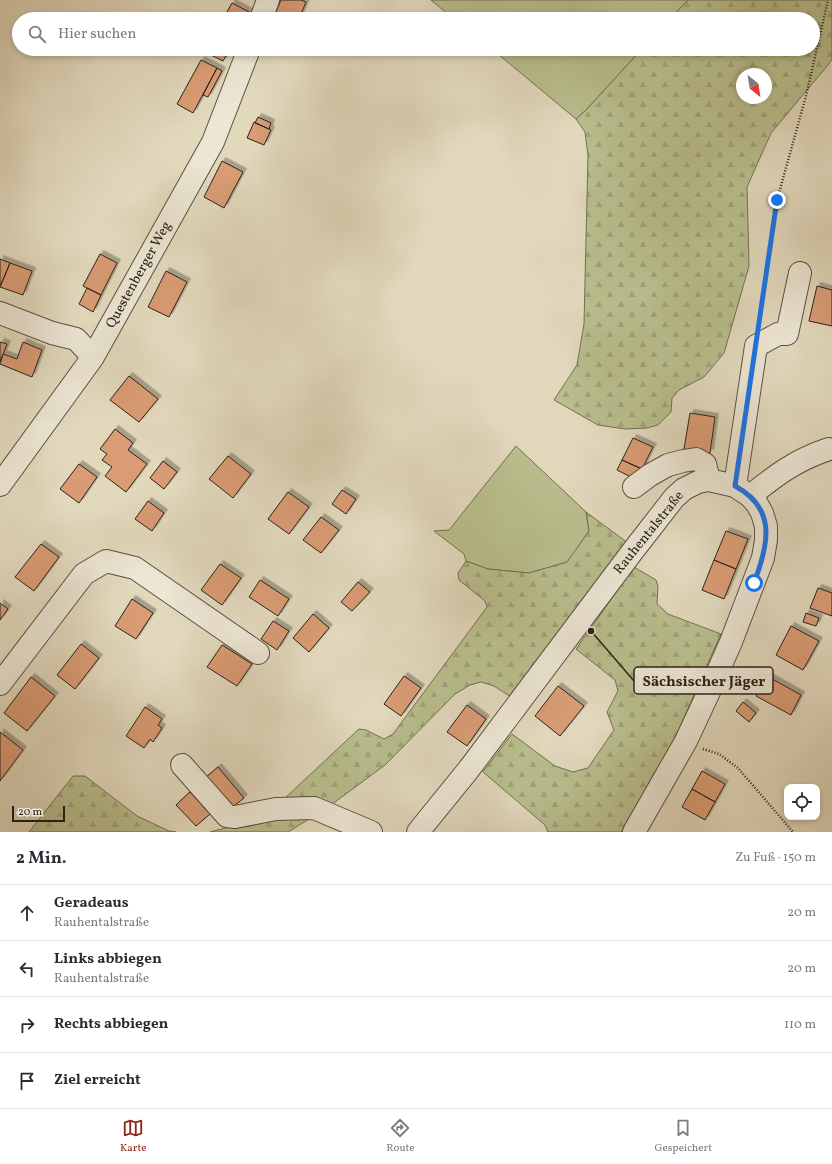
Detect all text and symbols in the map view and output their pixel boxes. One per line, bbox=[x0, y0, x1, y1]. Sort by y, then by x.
search box bbox=[12, 12, 820, 56]
icon: search bbox=[26, 23, 48, 45]
text: Hier suchen bbox=[58, 24, 136, 45]
north arrow bbox=[736, 68, 772, 104]
route end bbox=[768, 191, 786, 209]
street label: Questenberger Weg bbox=[102, 218, 176, 332]
street label: Rauhentalstraße bbox=[609, 487, 689, 579]
route start bbox=[745, 574, 763, 592]
callout: Sächsischer Jäger bbox=[634, 667, 773, 694]
text: Sächsischer Jäger bbox=[643, 672, 765, 693]
map controls bbox=[784, 784, 820, 820]
button: locate bbox=[784, 784, 820, 820]
scale bar bbox=[12, 804, 65, 823]
text: 20 m bbox=[18, 805, 42, 820]
text: 2 Min. bbox=[16, 847, 67, 870]
text: Zu Fuß · 150 m bbox=[735, 849, 816, 867]
text: Geradeaus bbox=[54, 893, 129, 914]
icon: ahead bbox=[16, 902, 38, 924]
text: 20 m bbox=[787, 904, 816, 922]
text: Rauhentalstraße bbox=[54, 914, 149, 932]
text: Links abbiegen bbox=[54, 949, 162, 970]
icon: left bbox=[16, 958, 38, 980]
text: 20 m bbox=[787, 960, 816, 978]
text: Rauhentalstraße bbox=[54, 970, 149, 988]
icon: right bbox=[16, 1014, 38, 1036]
text: Rechts abbiegen bbox=[54, 1014, 169, 1035]
text: 110 m bbox=[784, 1016, 816, 1034]
icon: arrive bbox=[16, 1070, 38, 1092]
text: Ziel erreicht bbox=[54, 1070, 141, 1091]
tab: Karte bbox=[120, 1117, 146, 1156]
tab: Route bbox=[386, 1117, 415, 1156]
tab: Gespeichert bbox=[654, 1117, 712, 1156]

